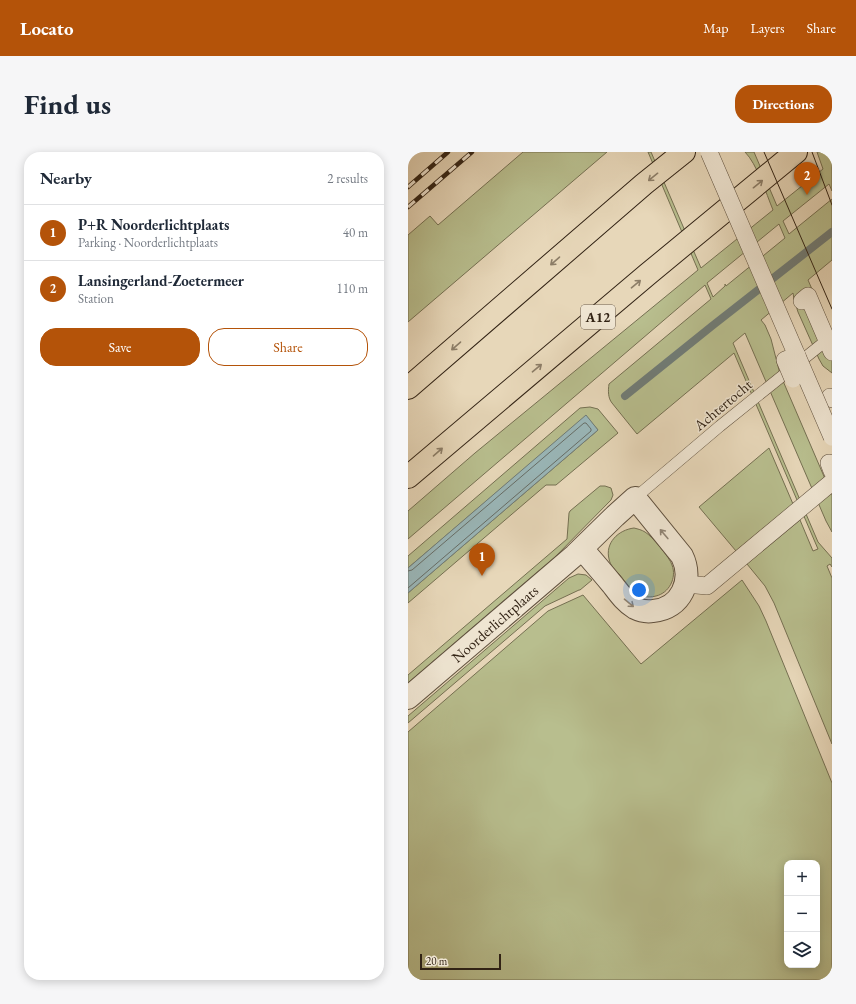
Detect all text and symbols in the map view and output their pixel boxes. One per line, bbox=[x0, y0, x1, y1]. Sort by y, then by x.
text: Locato bbox=[20, 16, 74, 41]
text: Map bbox=[703, 19, 728, 37]
text: Layers bbox=[750, 19, 785, 37]
text: Share bbox=[807, 19, 836, 37]
button: Directions bbox=[735, 85, 832, 123]
text: Find us bbox=[24, 86, 111, 122]
pin: 2 bbox=[794, 162, 820, 195]
text: Nearby bbox=[40, 167, 92, 189]
text: 2 results bbox=[327, 170, 368, 187]
one-way arrow bbox=[648, 172, 659, 181]
one-way arrow bbox=[753, 179, 763, 188]
text: P+R Noorderlichtplaats bbox=[78, 215, 229, 234]
text: 1 bbox=[50, 224, 56, 241]
text: 40 m bbox=[343, 224, 368, 241]
text: Parking · Noorderlichtplaats bbox=[78, 234, 218, 251]
one-way arrow bbox=[549, 257, 560, 266]
text: Lansingerland-Zoetermeer bbox=[78, 271, 244, 290]
text: 2 bbox=[50, 280, 56, 297]
text: 110 m bbox=[337, 280, 368, 297]
one-way arrow bbox=[631, 280, 642, 289]
text: Station bbox=[78, 290, 114, 307]
road number: A12 bbox=[581, 305, 615, 329]
button: Save bbox=[40, 328, 200, 366]
button: Share bbox=[208, 328, 368, 366]
one-way arrow bbox=[451, 341, 461, 350]
one-way arrow bbox=[531, 363, 542, 372]
street label: Achtertocht bbox=[689, 375, 756, 435]
one-way arrow bbox=[432, 447, 443, 456]
one-way arrow bbox=[659, 529, 668, 539]
pin: 1 bbox=[469, 543, 495, 576]
your location bbox=[629, 580, 649, 600]
street label: Noorderlichtplaats bbox=[447, 581, 542, 666]
one-way arrow bbox=[623, 598, 634, 607]
map controls bbox=[784, 860, 820, 968]
button: + bbox=[784, 860, 820, 896]
button: − bbox=[784, 896, 820, 932]
button: layers bbox=[784, 932, 820, 968]
scale bar bbox=[420, 952, 501, 971]
text: 20 m bbox=[426, 954, 447, 968]

